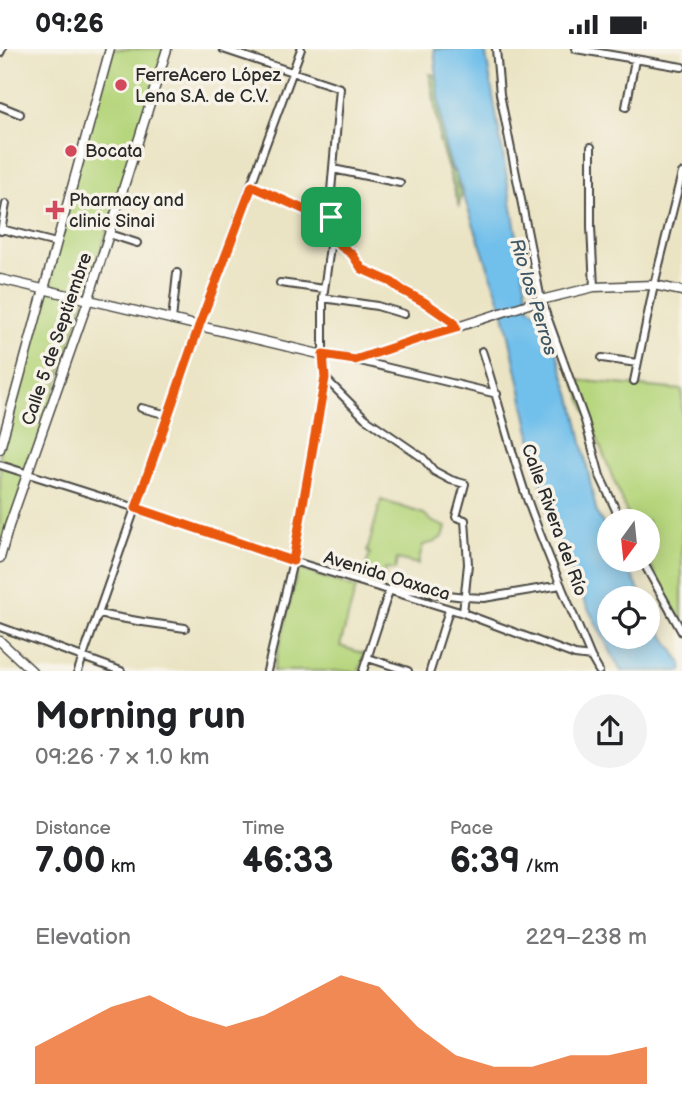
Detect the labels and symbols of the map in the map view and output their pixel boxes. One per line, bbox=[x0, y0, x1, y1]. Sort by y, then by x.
place label: FerreAcero López Lena S.A. de C.V. bbox=[135, 65, 281, 107]
marker: FerreAcero López Lena S.A. de C.V. bbox=[113, 77, 129, 93]
place label: Bocata bbox=[85, 141, 143, 162]
marker: Bocata bbox=[63, 143, 79, 159]
pin bbox=[301, 187, 361, 247]
place label: Pharmacy and clinic Sinai bbox=[69, 190, 184, 232]
marker: Pharmacy and clinic Sinai bbox=[47, 202, 63, 218]
water label: Rio los Perros bbox=[504, 236, 562, 359]
street label: Calle 5 de Septiembre bbox=[18, 250, 97, 428]
street label: Calle Rivera del Río bbox=[517, 441, 591, 599]
north arrow bbox=[597, 509, 660, 572]
street label: Avenida Oaxaca bbox=[321, 547, 453, 605]

